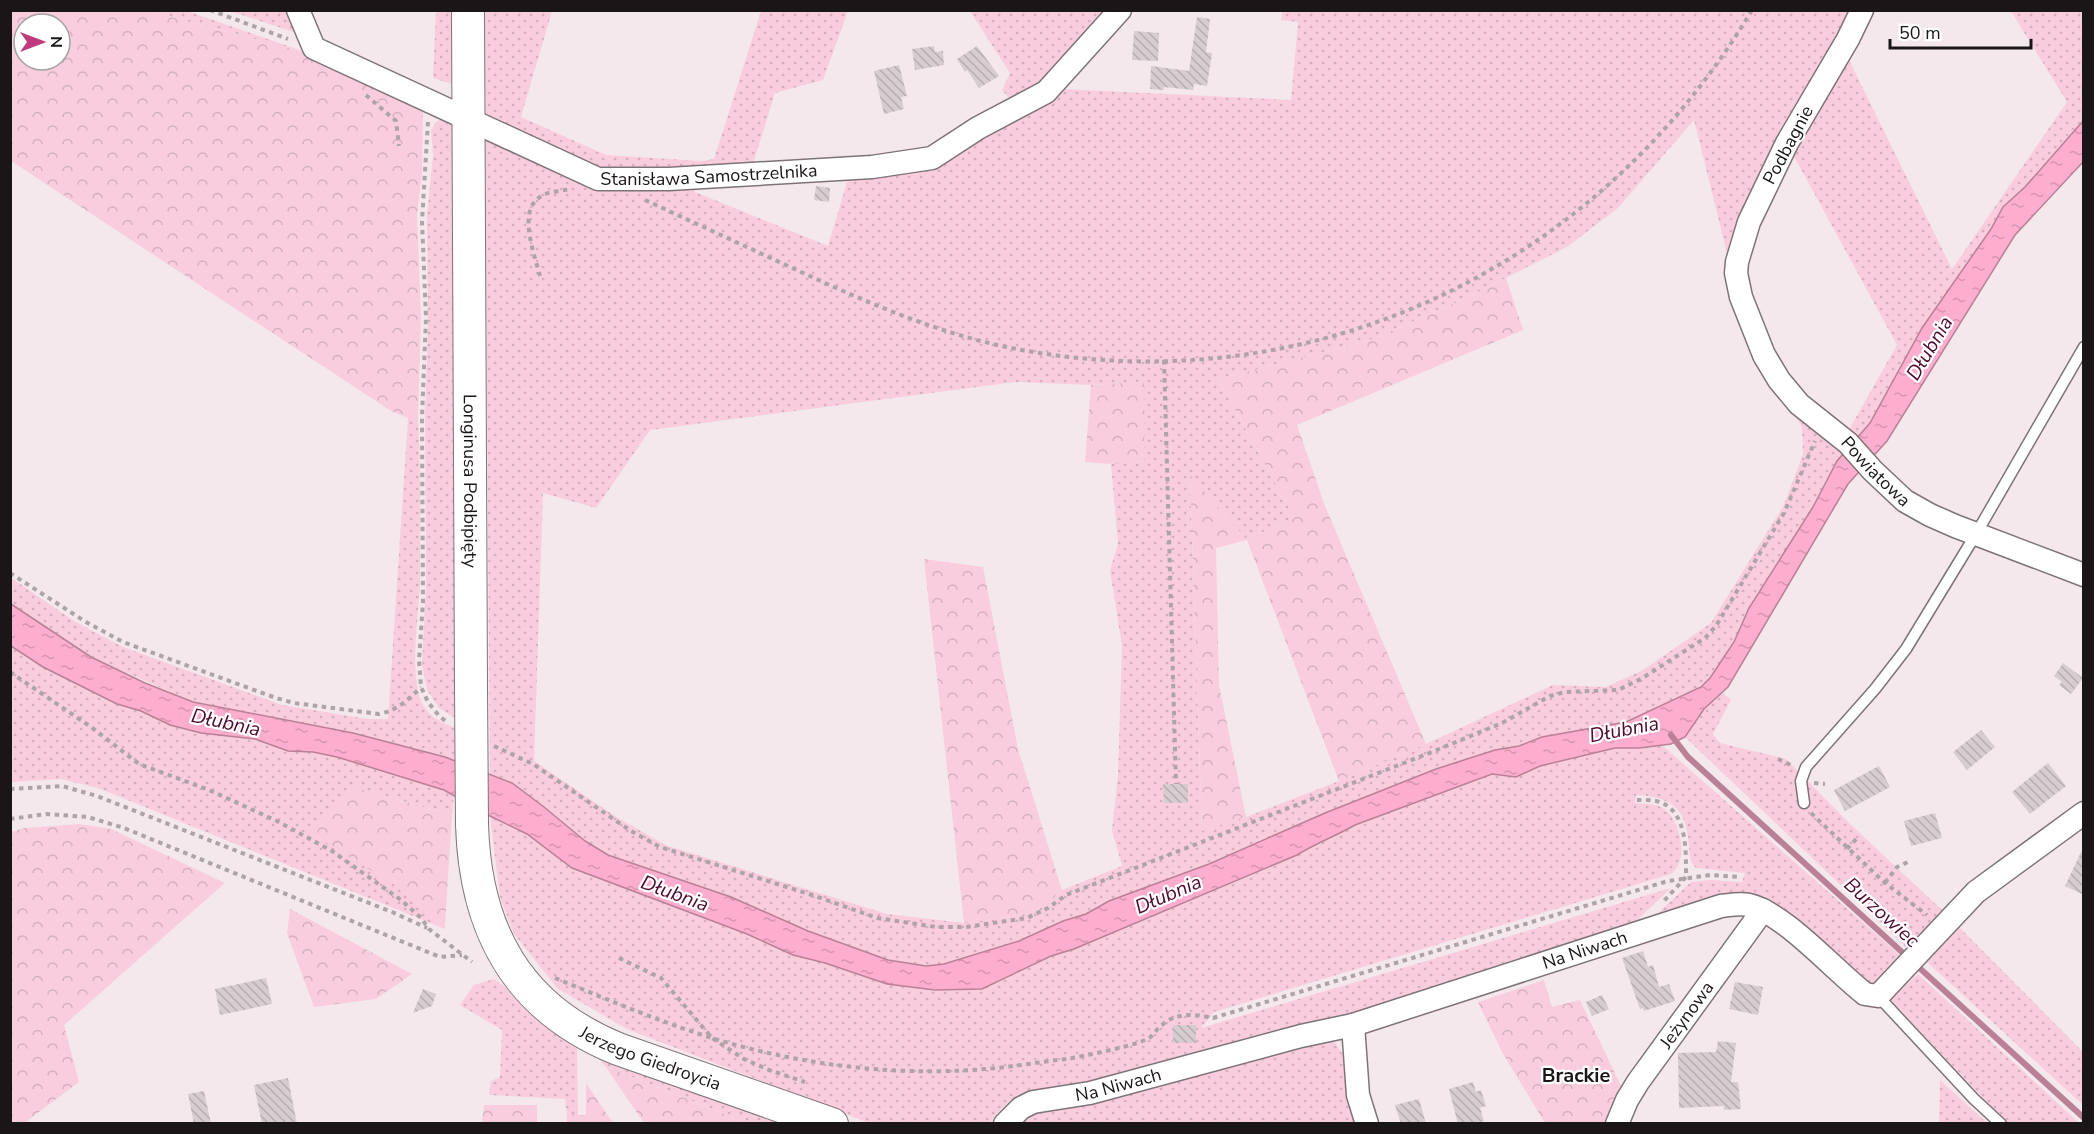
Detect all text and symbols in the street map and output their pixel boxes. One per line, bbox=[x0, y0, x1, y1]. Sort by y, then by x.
north arrow bbox=[12, 12, 72, 72]
scale bar bbox=[1890, 12, 2031, 50]
text: 50 m bbox=[1899, 21, 1941, 45]
text: N bbox=[45, 36, 67, 48]
street label: Podbagnie bbox=[1757, 101, 1819, 189]
street label: Stanisława Samostrzelnika bbox=[600, 158, 818, 191]
water label: Dłubnia bbox=[1900, 311, 1959, 385]
street label: Longinusa Podbipięty bbox=[458, 394, 482, 569]
street label: Powiatowa bbox=[1835, 431, 1916, 512]
water label: Dłubnia bbox=[189, 702, 263, 743]
water label: Dłubnia bbox=[1587, 710, 1661, 749]
water label: Dłubnia bbox=[1131, 868, 1206, 921]
water label: Dłubnia bbox=[637, 869, 712, 918]
water label: Burzowiec bbox=[1838, 871, 1926, 954]
street label: Na Niwach bbox=[1539, 925, 1630, 975]
street label: Jeżynowa bbox=[1654, 977, 1719, 1054]
street label: Jerzego Giedroycia bbox=[574, 1020, 724, 1096]
street label: Na Niwach bbox=[1073, 1062, 1164, 1107]
district label: Brackie bbox=[1542, 1062, 1610, 1089]

